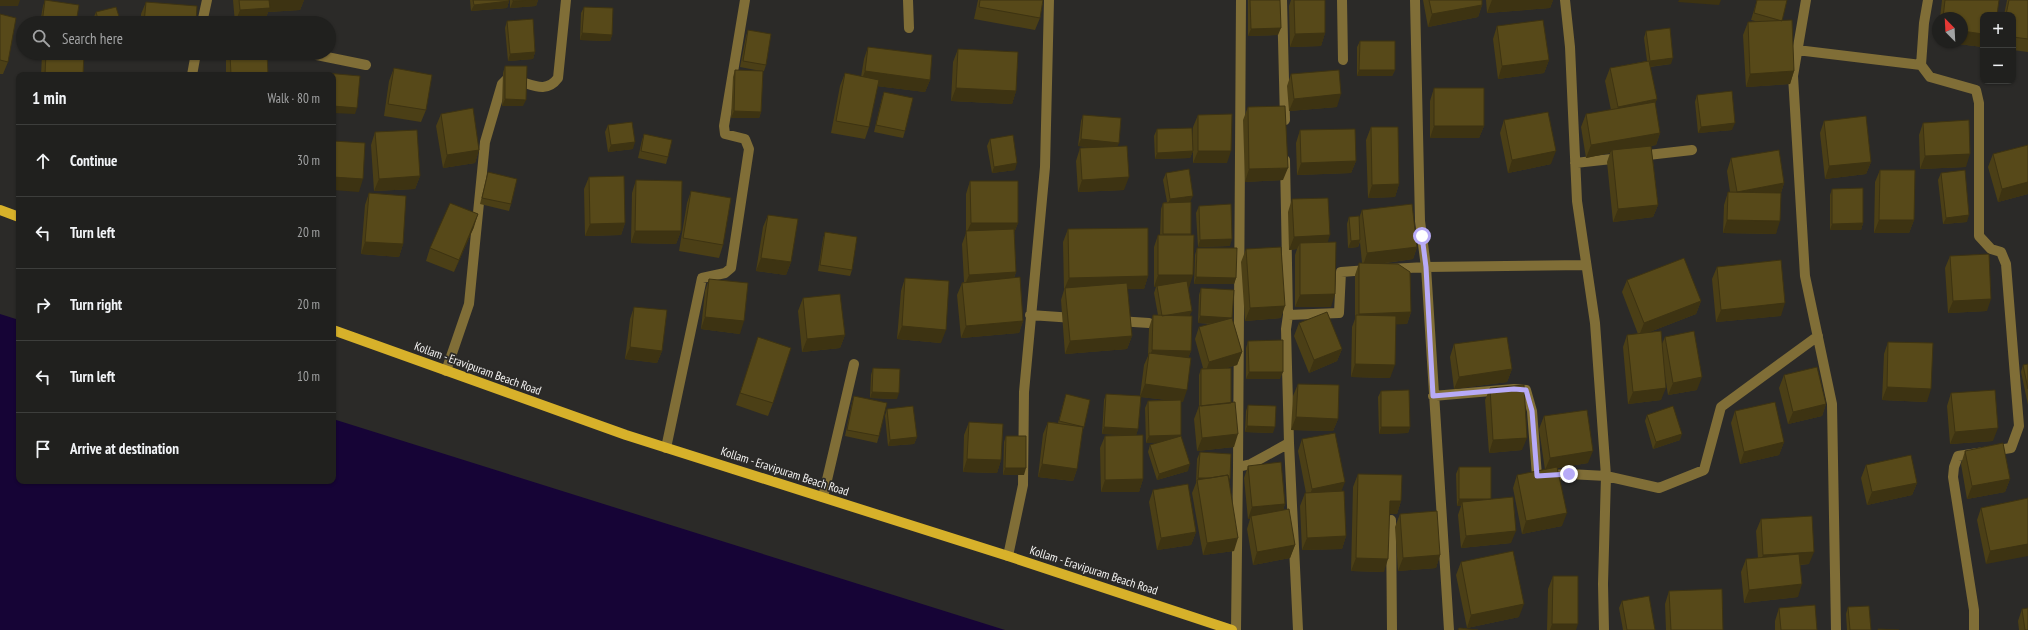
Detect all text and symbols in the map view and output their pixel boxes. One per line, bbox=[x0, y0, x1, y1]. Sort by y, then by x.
north arrow bbox=[1932, 12, 1968, 48]
map controls bbox=[1980, 12, 2016, 84]
button: + bbox=[1980, 12, 2016, 48]
search box bbox=[16, 16, 336, 60]
icon: search bbox=[30, 27, 52, 49]
text: Search here bbox=[62, 29, 123, 48]
button: − bbox=[1980, 48, 2016, 84]
text: 1 min bbox=[32, 87, 66, 109]
text: Walk · 80 m bbox=[268, 90, 320, 107]
icon: ahead bbox=[32, 150, 54, 172]
text: Continue bbox=[70, 151, 117, 170]
text: 30 m bbox=[297, 152, 320, 169]
icon: left bbox=[32, 222, 54, 244]
text: Turn left bbox=[70, 223, 115, 242]
text: 20 m bbox=[297, 224, 320, 241]
route start bbox=[1413, 227, 1431, 245]
icon: right bbox=[32, 294, 54, 316]
text: Turn right bbox=[70, 295, 122, 314]
text: 20 m bbox=[297, 296, 320, 313]
street label: Kollam - Eravipuram Beach Road bbox=[413, 338, 543, 398]
icon: left bbox=[32, 366, 54, 388]
text: Turn left bbox=[70, 367, 115, 386]
text: 10 m bbox=[297, 368, 320, 385]
icon: arrive bbox=[32, 438, 54, 460]
text: Arrive at destination bbox=[70, 439, 179, 458]
street label: Kollam - Eravipuram Beach Road bbox=[719, 443, 851, 499]
route end bbox=[1560, 465, 1578, 483]
street label: Kollam - Eravipuram Beach Road bbox=[1028, 542, 1160, 598]

